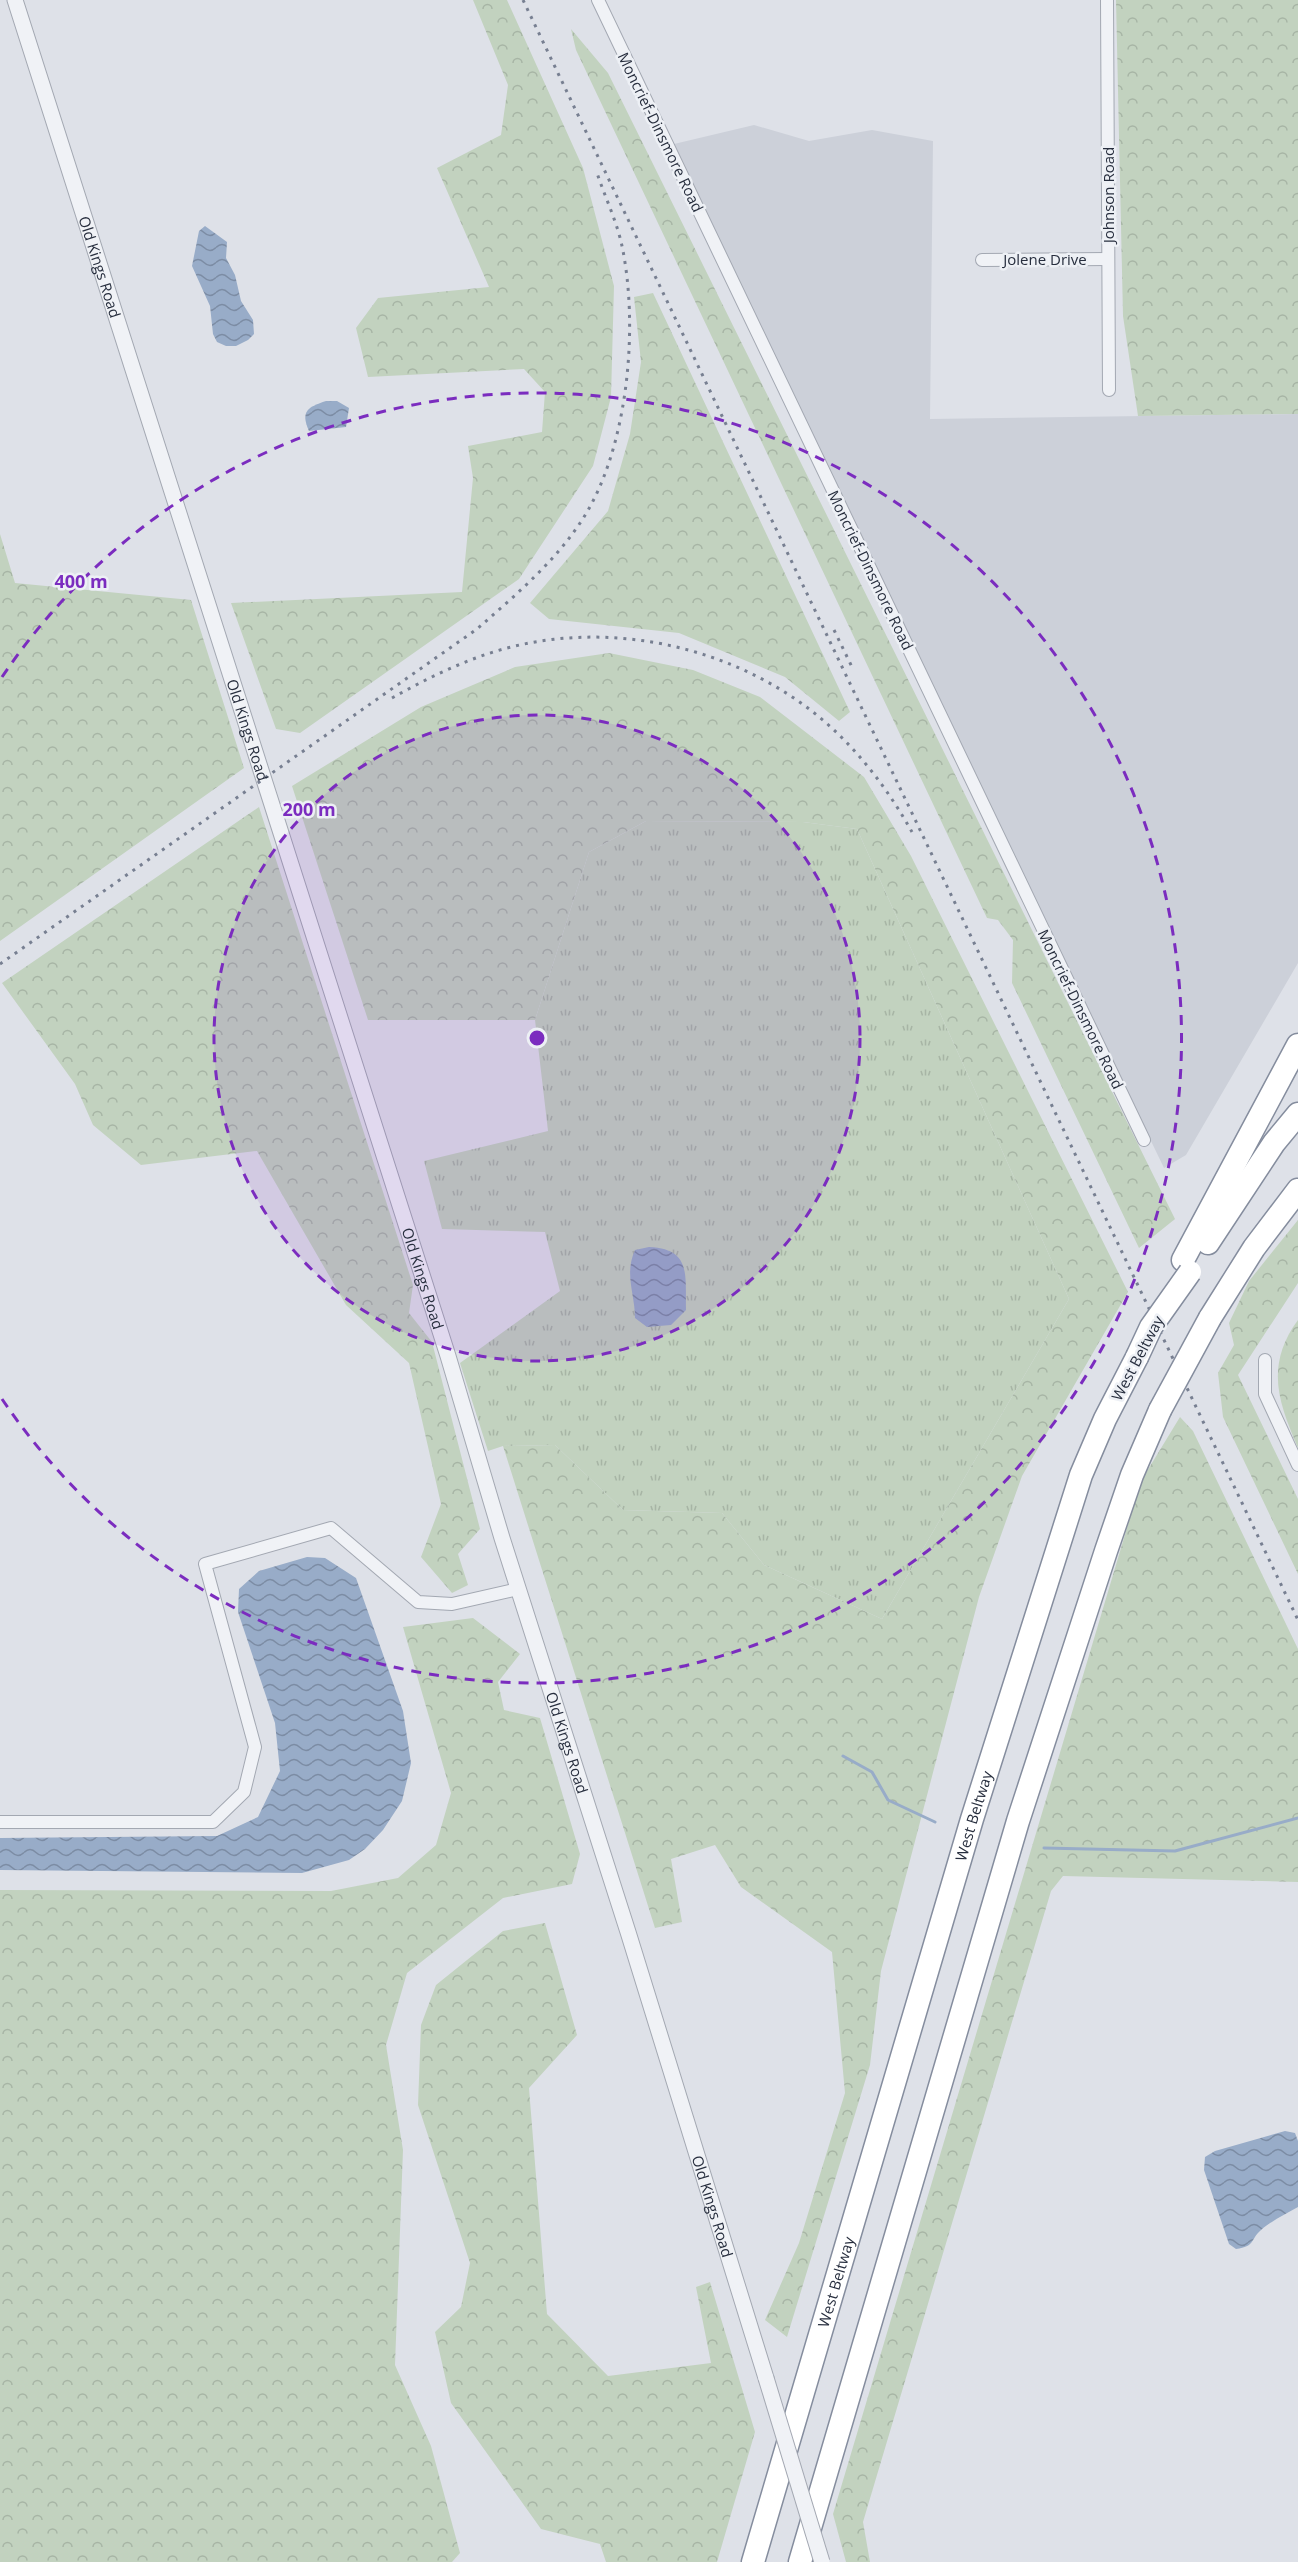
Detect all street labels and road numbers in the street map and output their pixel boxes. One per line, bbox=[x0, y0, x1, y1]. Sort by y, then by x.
street label: Moncrief-Dinsmore Road bbox=[614, 49, 708, 215]
street label: Johnson Road bbox=[1098, 147, 1118, 245]
street label: Old Kings Road bbox=[75, 213, 126, 320]
street label: Jolene Drive bbox=[1001, 249, 1087, 269]
street label: Moncrief-Dinsmore Road bbox=[824, 487, 918, 653]
street label: Old Kings Road bbox=[222, 676, 274, 783]
street label: Moncrief-Dinsmore Road bbox=[1034, 926, 1128, 1092]
street label: Old Kings Road bbox=[398, 1225, 449, 1332]
street label: West Beltway bbox=[1106, 1312, 1168, 1404]
street label: Old Kings Road bbox=[542, 1689, 593, 1796]
street label: West Beltway bbox=[950, 1768, 997, 1863]
street label: Old Kings Road bbox=[688, 2153, 738, 2260]
street label: West Beltway bbox=[813, 2234, 859, 2330]

